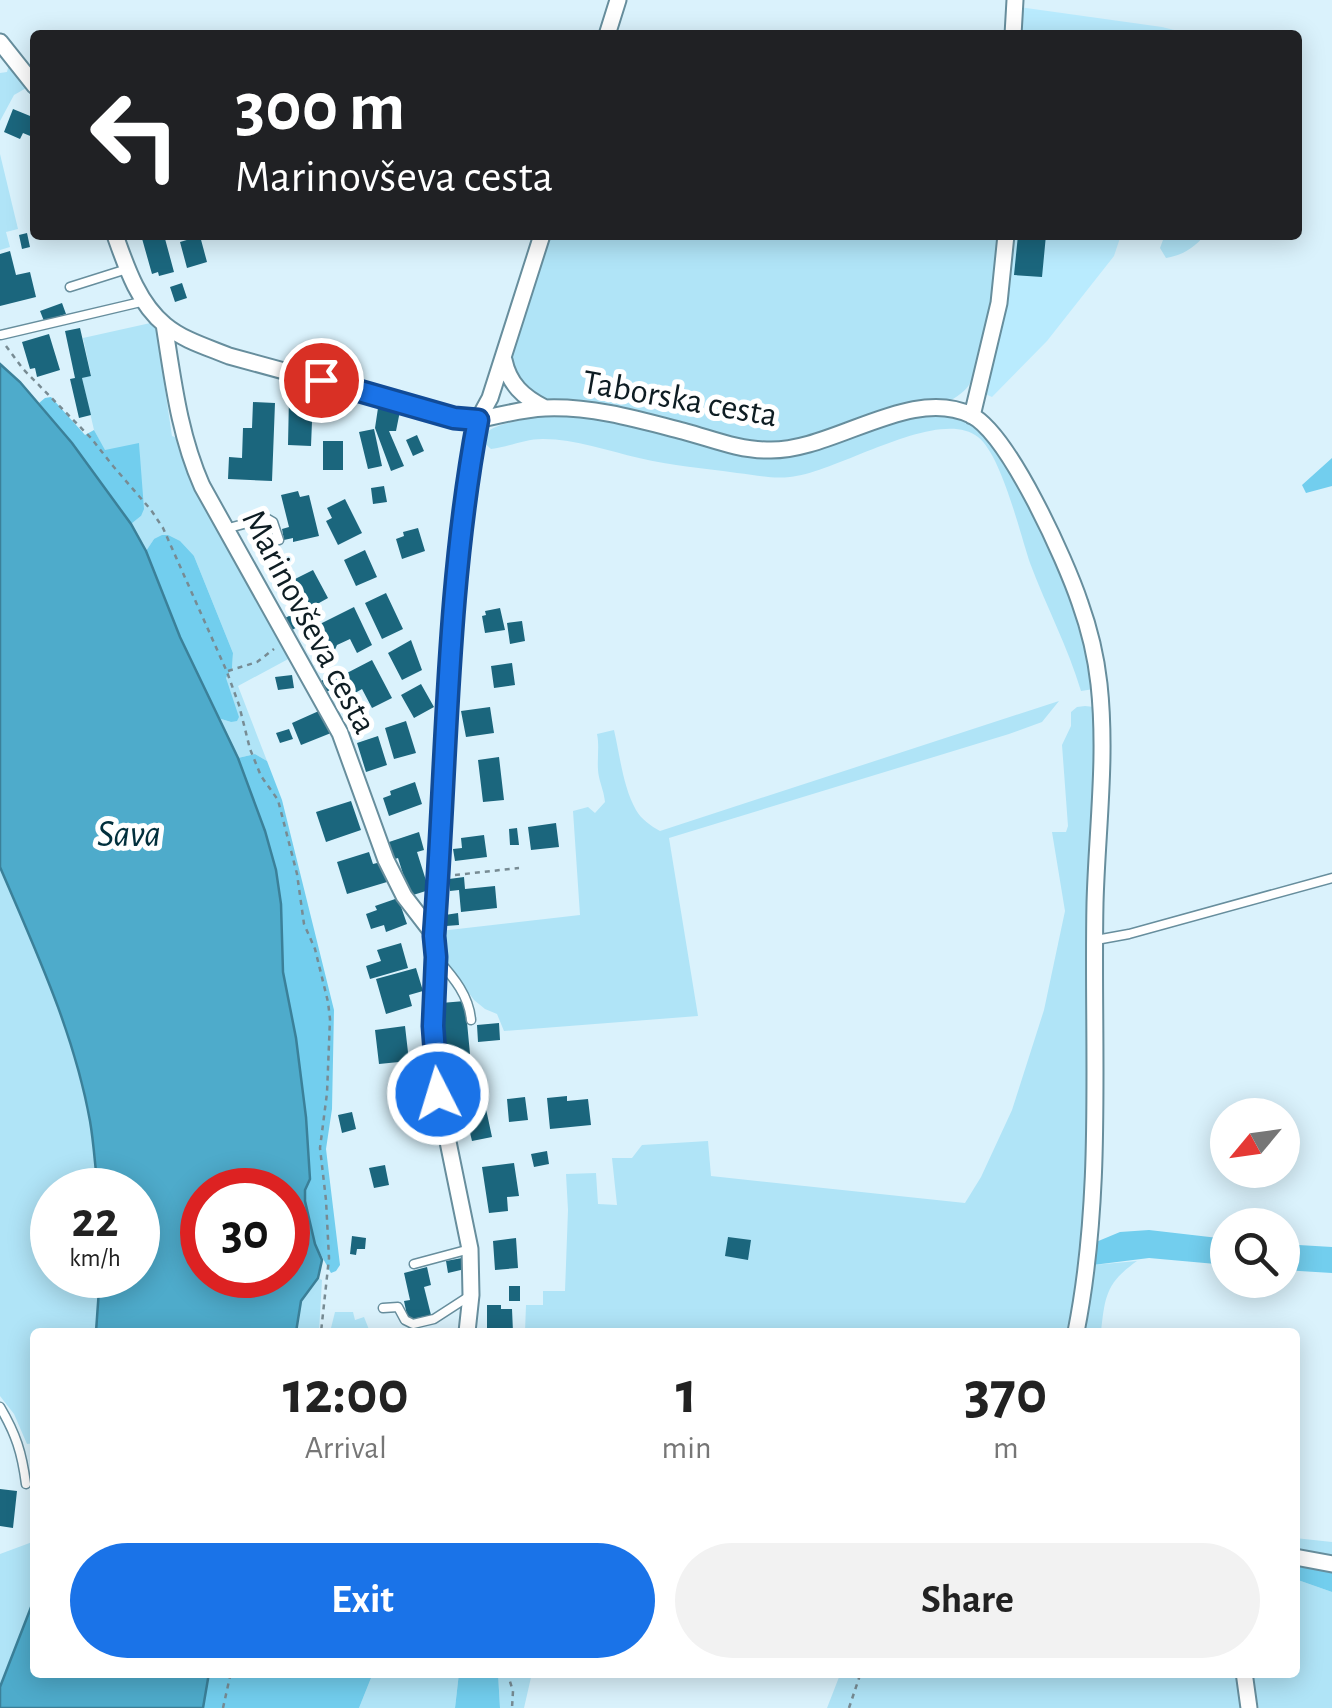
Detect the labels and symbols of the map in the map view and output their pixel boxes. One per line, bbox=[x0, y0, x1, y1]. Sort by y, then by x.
pin bbox=[279, 338, 364, 423]
street label: Taborska cesta bbox=[580, 365, 780, 433]
street label: Marinovševa cesta bbox=[235, 504, 383, 740]
water label: Sava bbox=[97, 816, 161, 854]
position arrow bbox=[386, 1042, 490, 1146]
north arrow bbox=[1210, 1098, 1300, 1188]
speed limit sign: 30 bbox=[180, 1168, 310, 1298]

